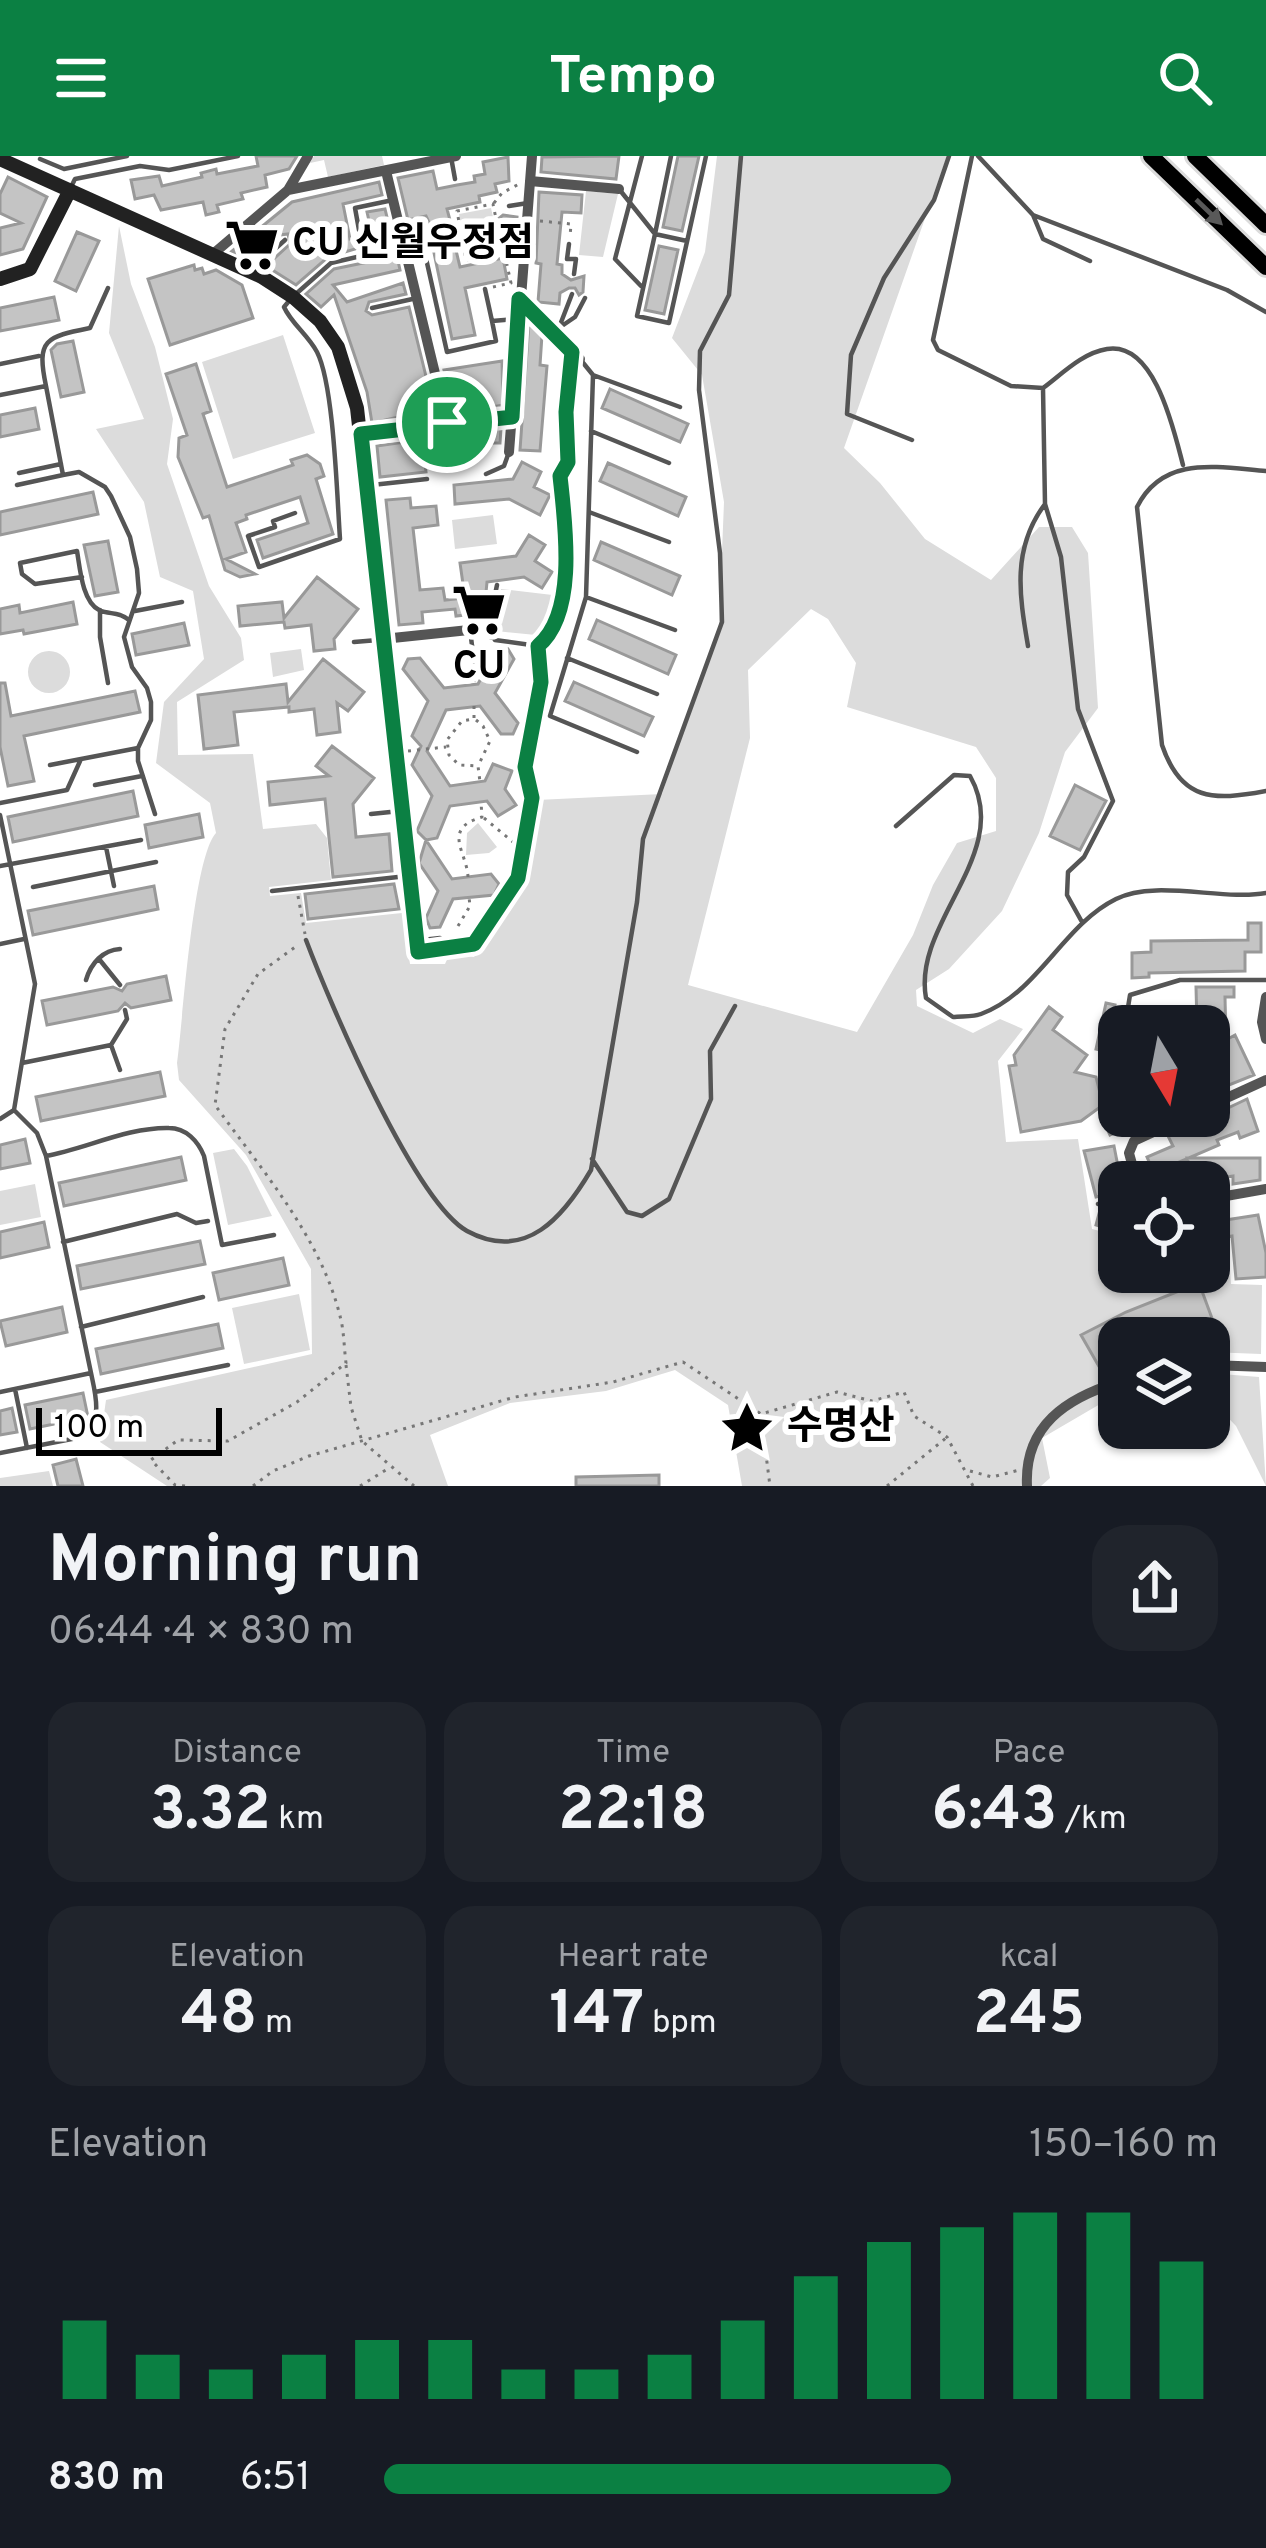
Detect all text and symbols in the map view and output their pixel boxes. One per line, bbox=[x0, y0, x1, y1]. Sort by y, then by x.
text: Tempo bbox=[549, 44, 717, 113]
icon: menu bbox=[48, 45, 114, 111]
icon: search bbox=[1152, 45, 1218, 111]
one-way arrow bbox=[1194, 197, 1223, 225]
supermarket icon: CU 신월우정점 bbox=[223, 216, 281, 274]
place label: CU 신월우정점 bbox=[292, 221, 534, 270]
pin bbox=[396, 371, 498, 473]
icon: arrive bbox=[414, 389, 480, 455]
supermarket icon: CU bbox=[450, 581, 508, 639]
place label: CU bbox=[453, 644, 505, 693]
north arrow bbox=[1098, 1005, 1230, 1137]
map controls bbox=[1098, 1005, 1230, 1449]
button: locate bbox=[1098, 1161, 1230, 1293]
button: layers bbox=[1098, 1317, 1230, 1449]
place icon: 수명산 bbox=[718, 1399, 776, 1457]
scale bar bbox=[36, 1402, 222, 1455]
place label: 수명산 bbox=[787, 1404, 895, 1453]
text: 100 m bbox=[54, 1408, 144, 1450]
text: Morning run bbox=[48, 1522, 422, 1605]
button: share bbox=[1092, 1525, 1218, 1651]
text: 06:44 · 4 × 830 m bbox=[48, 1609, 354, 1658]
text: Distance bbox=[172, 1733, 302, 1775]
text: Time bbox=[596, 1733, 670, 1775]
text: Pace bbox=[993, 1733, 1065, 1775]
text: 3.32 bbox=[150, 1775, 271, 1851]
text: 22:18 bbox=[558, 1775, 708, 1851]
text: 6:43 bbox=[931, 1775, 1057, 1851]
text: km bbox=[271, 1799, 324, 1841]
text: /km bbox=[1057, 1799, 1127, 1841]
text: Elevation bbox=[169, 1937, 305, 1979]
text: Heart rate bbox=[557, 1937, 709, 1979]
text: kcal bbox=[1000, 1937, 1058, 1979]
text: 48 bbox=[181, 1979, 257, 2055]
text: 147 bbox=[549, 1979, 644, 2055]
text: 245 bbox=[973, 1979, 1085, 2055]
text: m bbox=[257, 2003, 293, 2045]
text: bpm bbox=[644, 2003, 717, 2045]
text: Elevation bbox=[48, 2122, 208, 2171]
text: 150–160 m bbox=[1029, 2122, 1218, 2171]
text: 830 m bbox=[48, 2455, 165, 2504]
text: 6:51 bbox=[240, 2455, 311, 2504]

